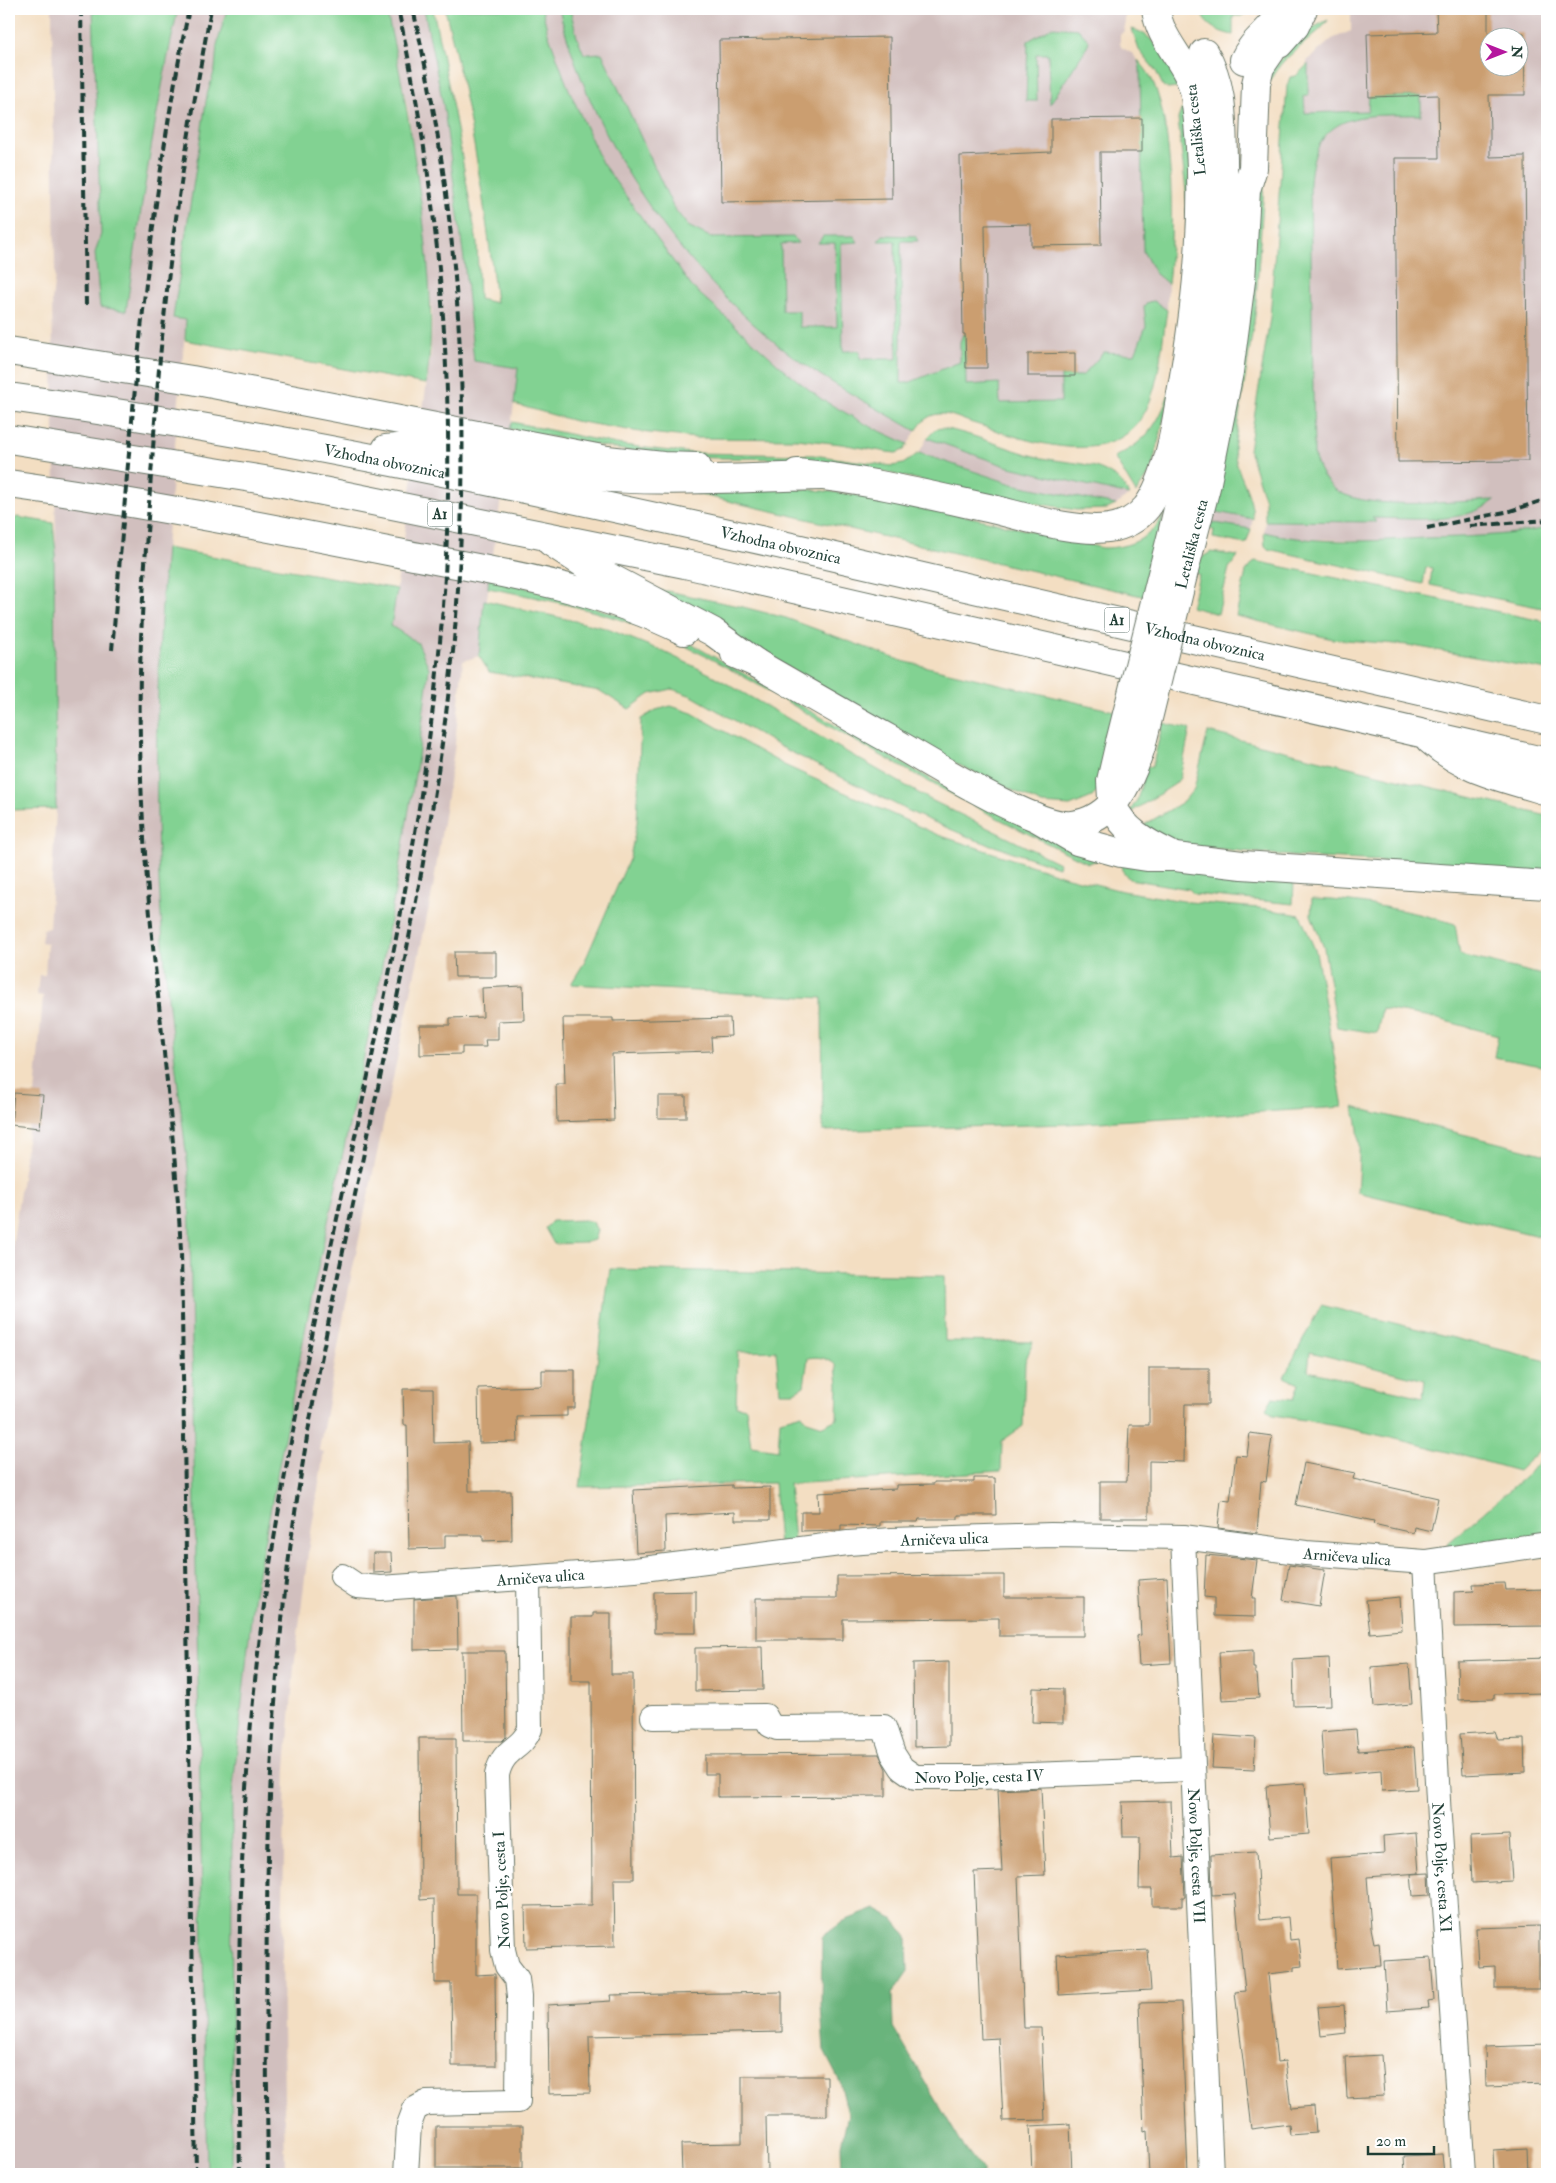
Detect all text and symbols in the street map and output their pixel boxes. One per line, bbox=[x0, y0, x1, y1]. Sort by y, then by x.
north arrow bbox=[1478, 28, 1528, 78]
text: N bbox=[1508, 45, 1525, 59]
street label: Letališka cesta bbox=[1181, 83, 1211, 177]
street label: Vzhodna obvoznica bbox=[322, 440, 447, 483]
street label: Letališka cesta bbox=[1171, 497, 1213, 591]
road number: A1 bbox=[428, 502, 452, 526]
street label: Vzhodna obvoznica bbox=[718, 522, 843, 569]
road number: A1 bbox=[1104, 608, 1130, 632]
street label: Vzhodna obvoznica bbox=[1142, 618, 1268, 666]
street label: Arničeva ulica bbox=[899, 1528, 989, 1551]
street label: Arničeva ulica bbox=[1301, 1544, 1392, 1570]
street label: Arničeva ulica bbox=[495, 1565, 586, 1591]
street label: Novo Polje, cesta IV bbox=[915, 1766, 1045, 1788]
street label: Novo Polje, cesta VII bbox=[1183, 1788, 1209, 1924]
street label: Novo Polje, cesta XI bbox=[1427, 1802, 1456, 1933]
street label: Novo Polje, cesta I bbox=[489, 1831, 515, 1949]
scale bar bbox=[1368, 2123, 1435, 2155]
text: 20 m bbox=[1376, 2132, 1406, 2151]

